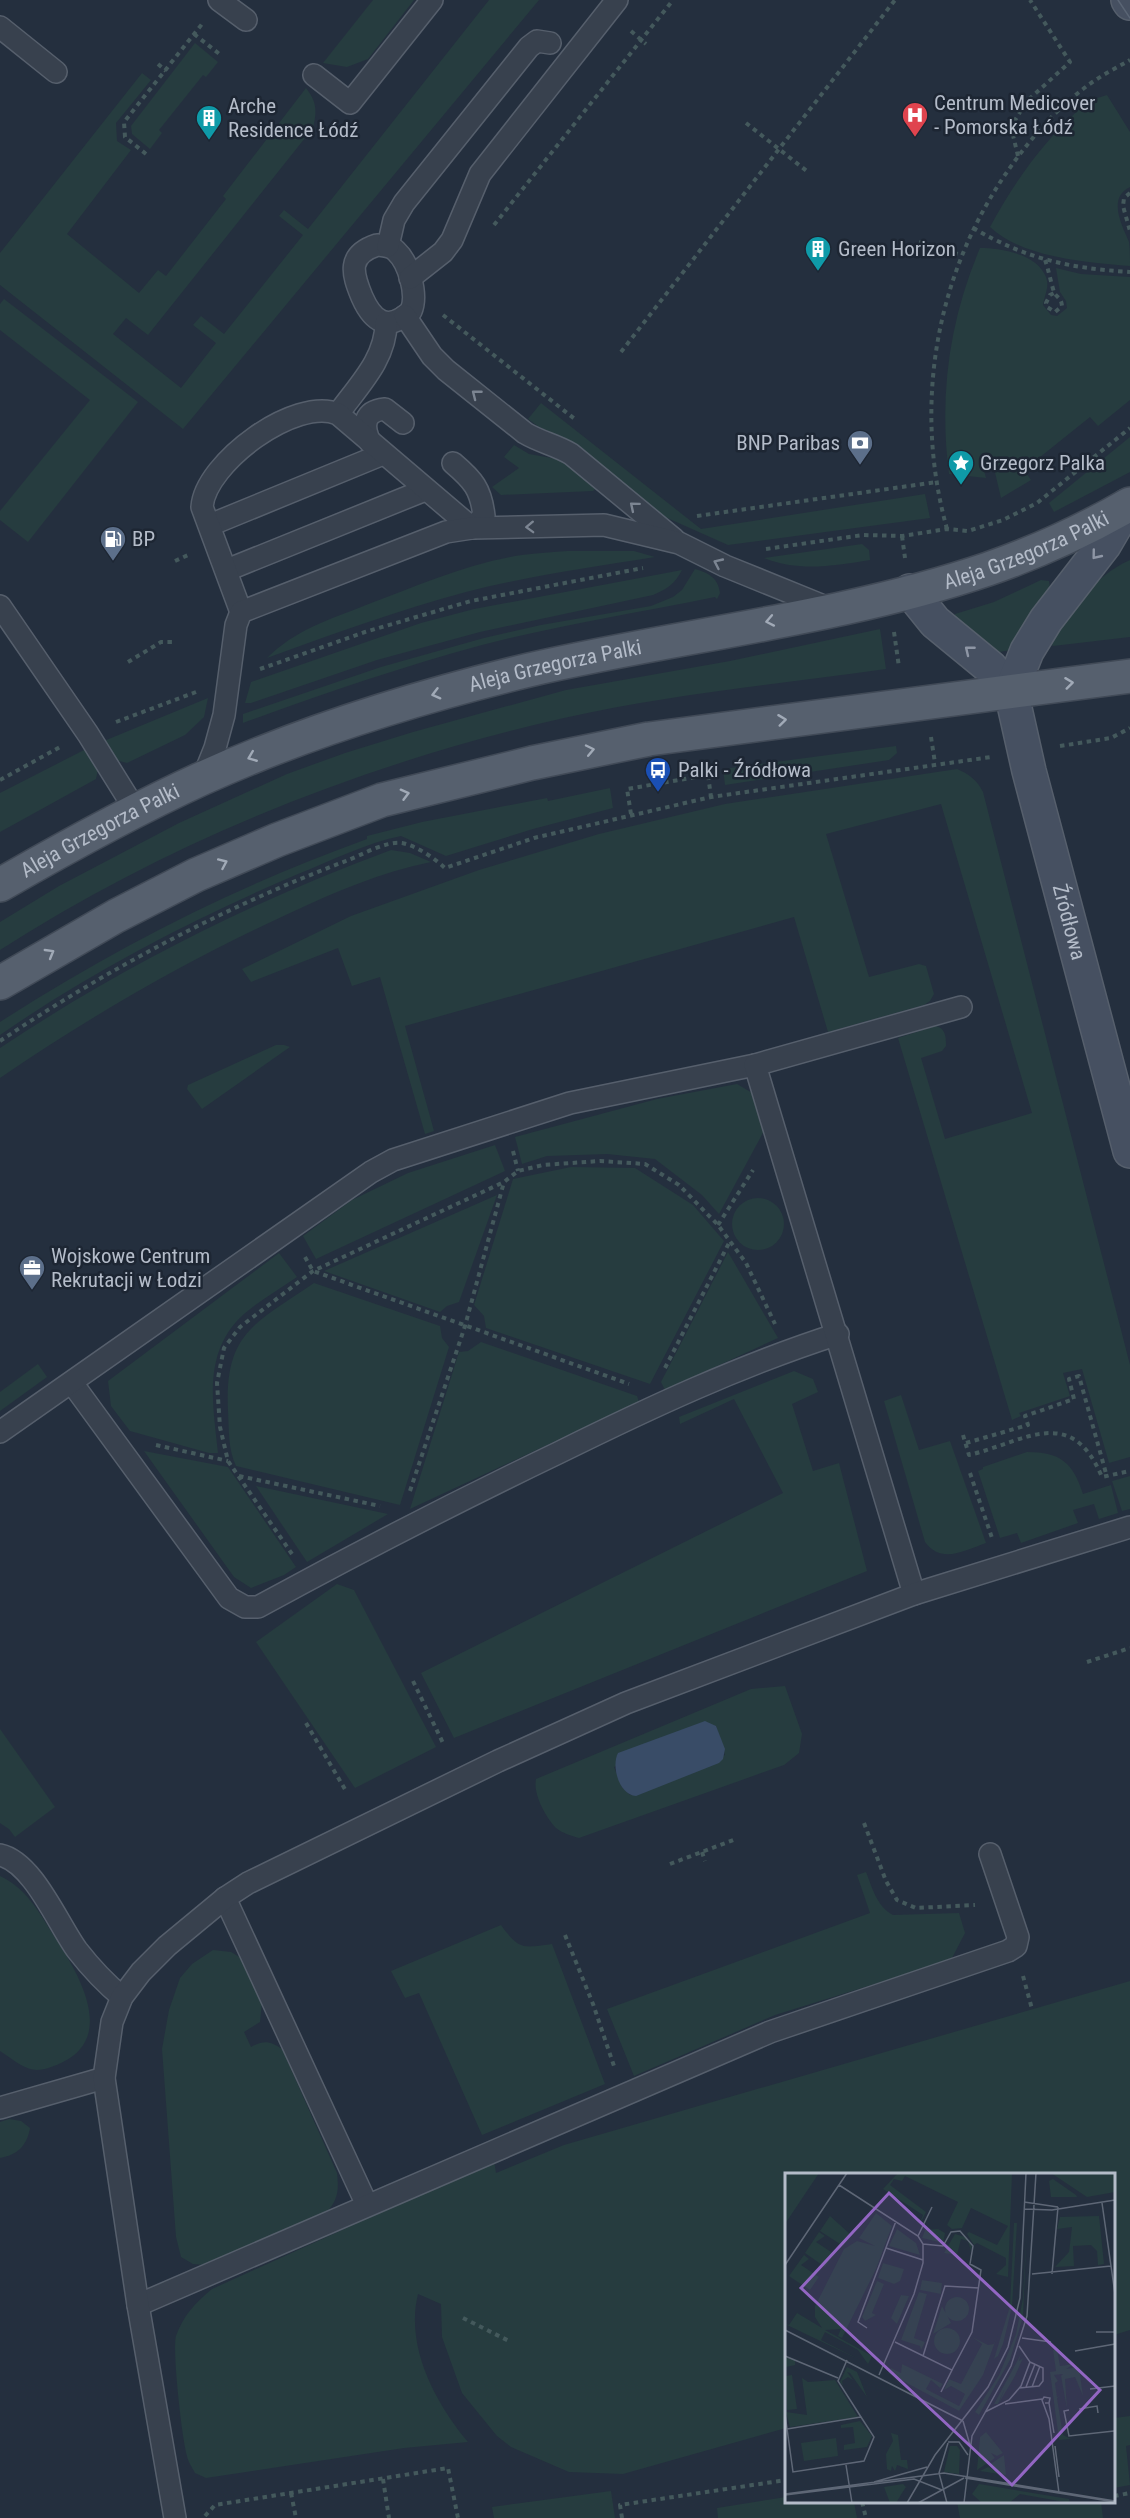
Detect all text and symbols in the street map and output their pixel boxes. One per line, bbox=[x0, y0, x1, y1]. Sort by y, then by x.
place label: Centrum Medicover - Pomorska Łódź bbox=[934, 91, 1095, 139]
place label: Arche Residence Łódź bbox=[228, 94, 358, 142]
hospital icon: Centrum Medicover - Pomorska Łódź bbox=[900, 100, 930, 138]
building icon: Arche Residence Łódź bbox=[194, 103, 224, 141]
building icon: Green Horizon bbox=[803, 234, 833, 272]
place label: Green Horizon bbox=[838, 237, 956, 261]
one-way arrow bbox=[472, 391, 483, 402]
bank icon: BNP Paribas bbox=[845, 428, 875, 466]
place label: BNP Paribas bbox=[736, 431, 840, 455]
place icon: Grzegorz Palka bbox=[946, 448, 976, 486]
place label: Grzegorz Palka bbox=[980, 451, 1105, 475]
one-way arrow bbox=[630, 502, 641, 513]
street label: Aleja Grzegorza Palki bbox=[941, 506, 1113, 594]
one-way arrow bbox=[526, 521, 535, 533]
fuel station icon: BP bbox=[98, 524, 128, 562]
place label: BP bbox=[132, 527, 155, 551]
one-way arrow bbox=[1092, 548, 1103, 559]
one-way arrow bbox=[714, 558, 725, 570]
one-way arrow bbox=[766, 614, 776, 627]
street label: Aleja Grzegorza Palki bbox=[466, 635, 643, 697]
one-way arrow bbox=[965, 646, 976, 657]
one-way arrow bbox=[1064, 678, 1074, 690]
one-way arrow bbox=[432, 687, 442, 700]
one-way arrow bbox=[778, 715, 787, 727]
one-way arrow bbox=[584, 744, 594, 757]
one-way arrow bbox=[247, 750, 258, 763]
bus stop icon: Palki - Źródłowa bbox=[643, 755, 673, 793]
place label: Palki - Źródłowa bbox=[678, 758, 811, 782]
street label: Aleja Grzegorza Palki bbox=[17, 779, 183, 883]
one-way arrow bbox=[400, 788, 410, 801]
one-way arrow bbox=[217, 859, 228, 871]
street label: Źródłowa bbox=[1048, 881, 1091, 963]
one-way arrow bbox=[44, 949, 54, 960]
place label: Wojskowe Centrum Rekrutacji w Łodzi bbox=[51, 1244, 210, 1292]
office icon: Wojskowe Centrum Rekrutacji w Łodzi bbox=[17, 1253, 47, 1291]
inset map bbox=[785, 2173, 1115, 2503]

